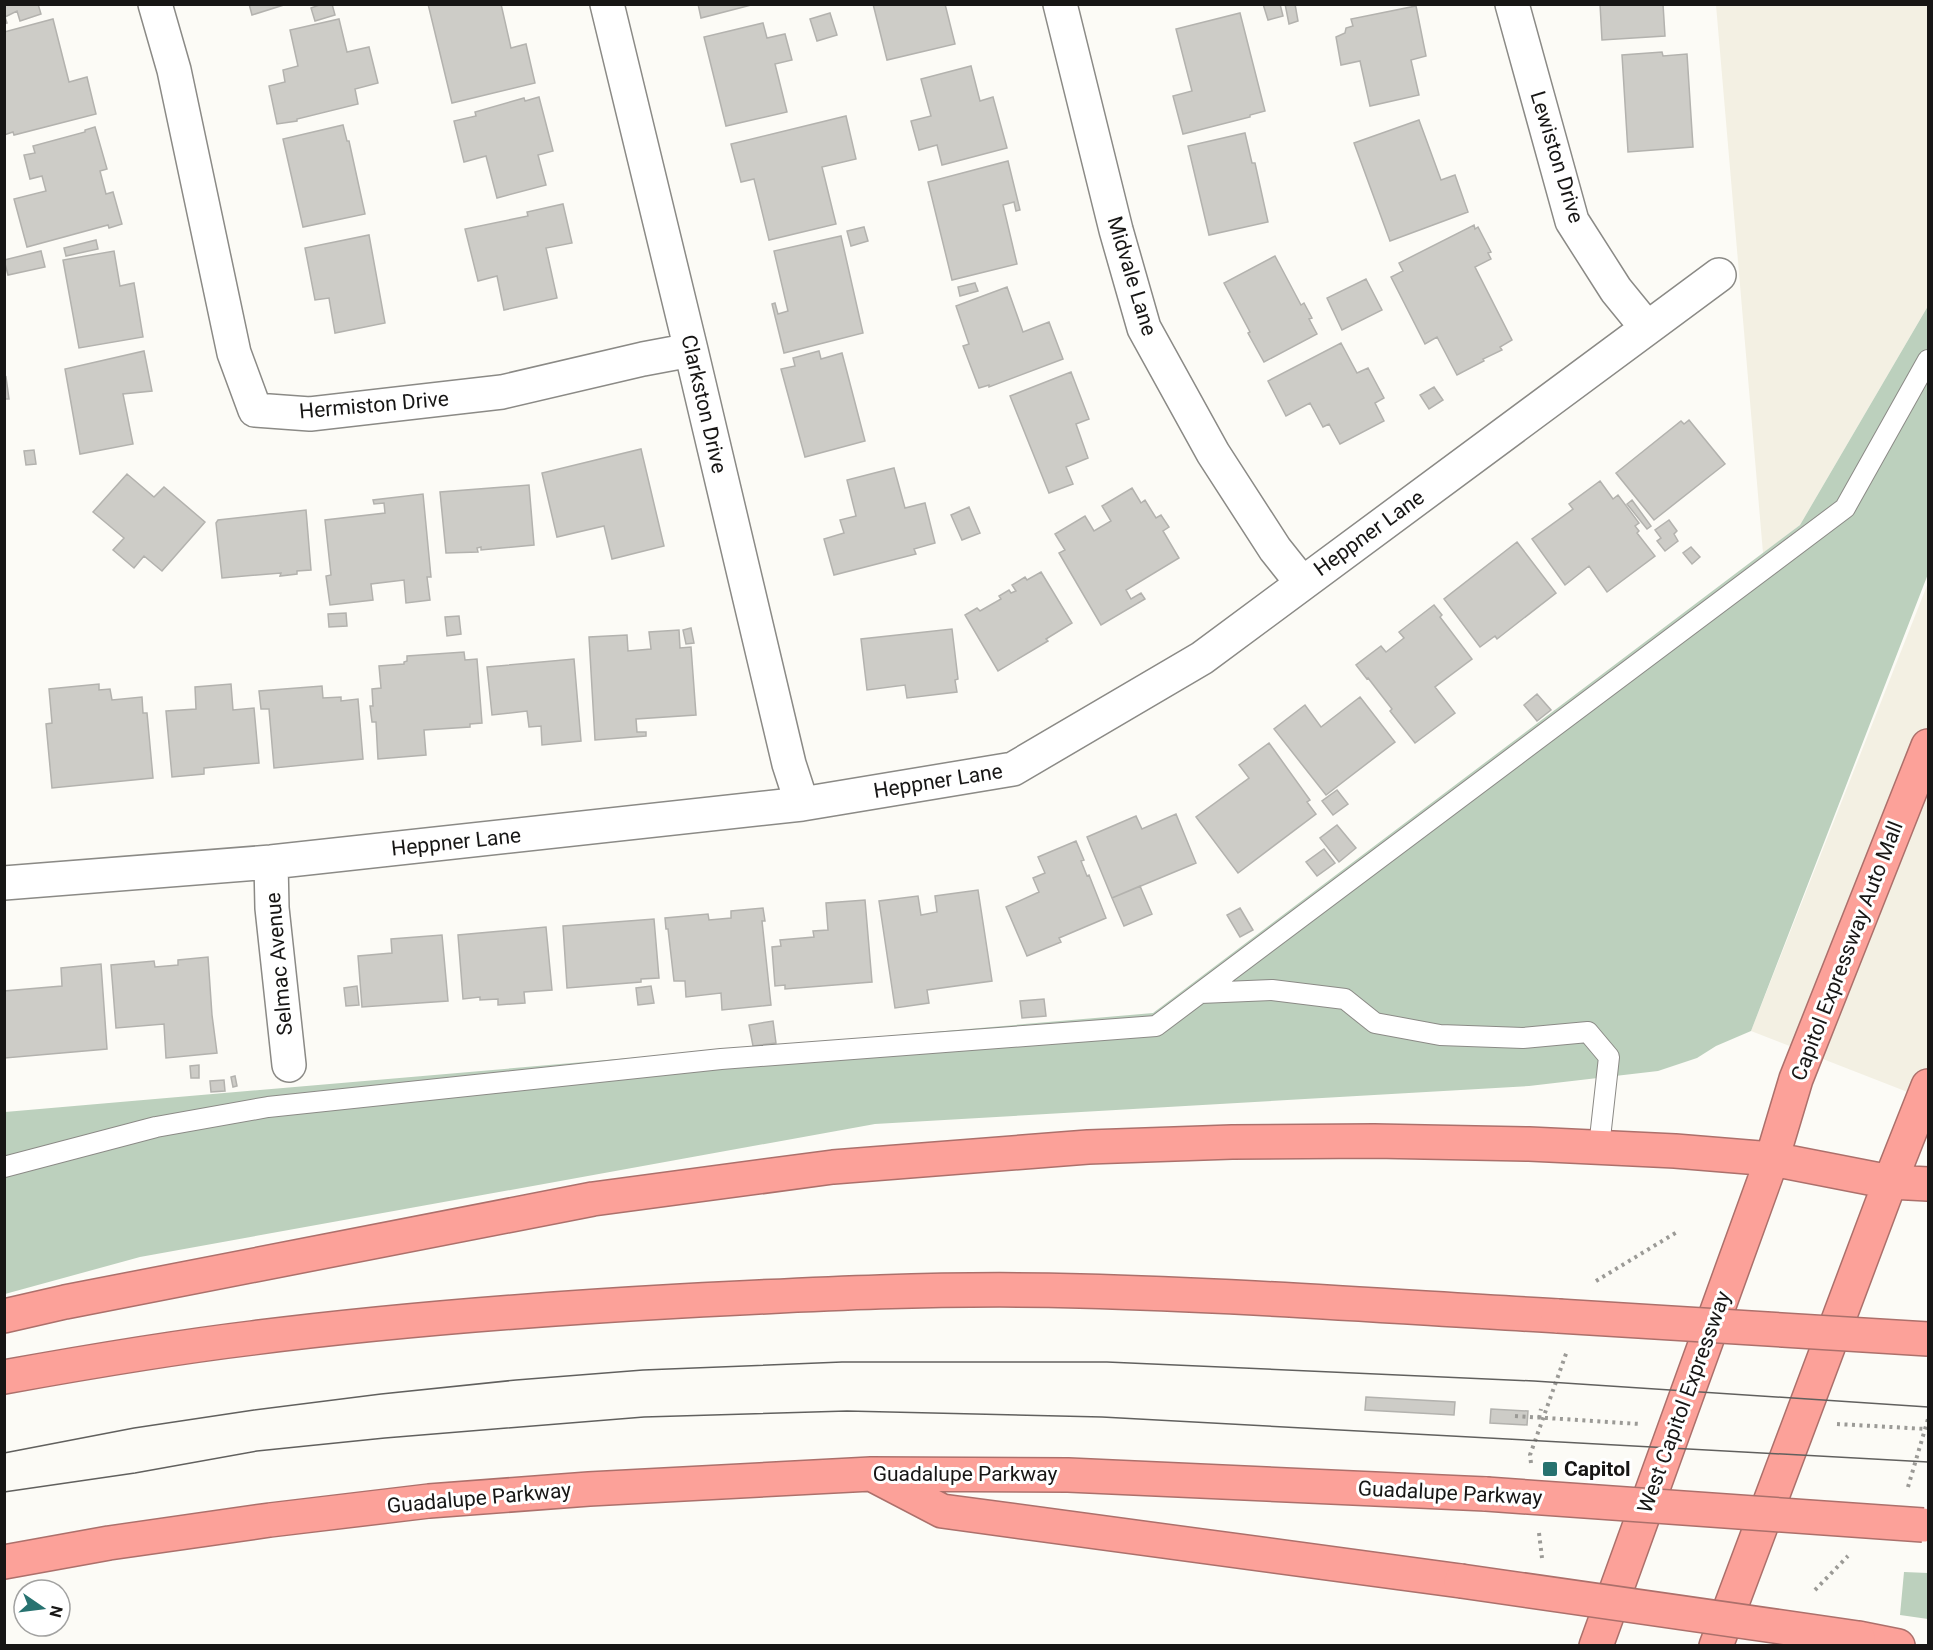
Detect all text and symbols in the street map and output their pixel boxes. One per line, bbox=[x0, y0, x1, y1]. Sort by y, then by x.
street label: Lewiston Drive bbox=[1526, 88, 1588, 226]
street label: Midvale Lane bbox=[1102, 213, 1162, 339]
street label: Clarkston Drive bbox=[676, 332, 732, 476]
street label: Hermiston Drive bbox=[298, 386, 450, 424]
street label: Heppner Lane bbox=[1309, 485, 1429, 581]
street label: Heppner Lane bbox=[872, 759, 1004, 803]
street label: Capitol Expressway Auto Mall bbox=[1786, 818, 1908, 1084]
street label: Heppner Lane bbox=[390, 823, 522, 861]
street label: Selmac Avenue bbox=[261, 892, 297, 1036]
street label: West Capitol Expressway bbox=[1633, 1288, 1735, 1516]
place label: Capitol bbox=[1564, 1457, 1631, 1481]
marker: Capitol bbox=[1541, 1460, 1559, 1478]
street label: Guadalupe Parkway bbox=[873, 1462, 1057, 1486]
street label: Guadalupe Parkway bbox=[1357, 1476, 1543, 1510]
street label: Guadalupe Parkway bbox=[386, 1478, 572, 1518]
north arrow bbox=[12, 1578, 72, 1638]
text: N bbox=[45, 1604, 67, 1619]

